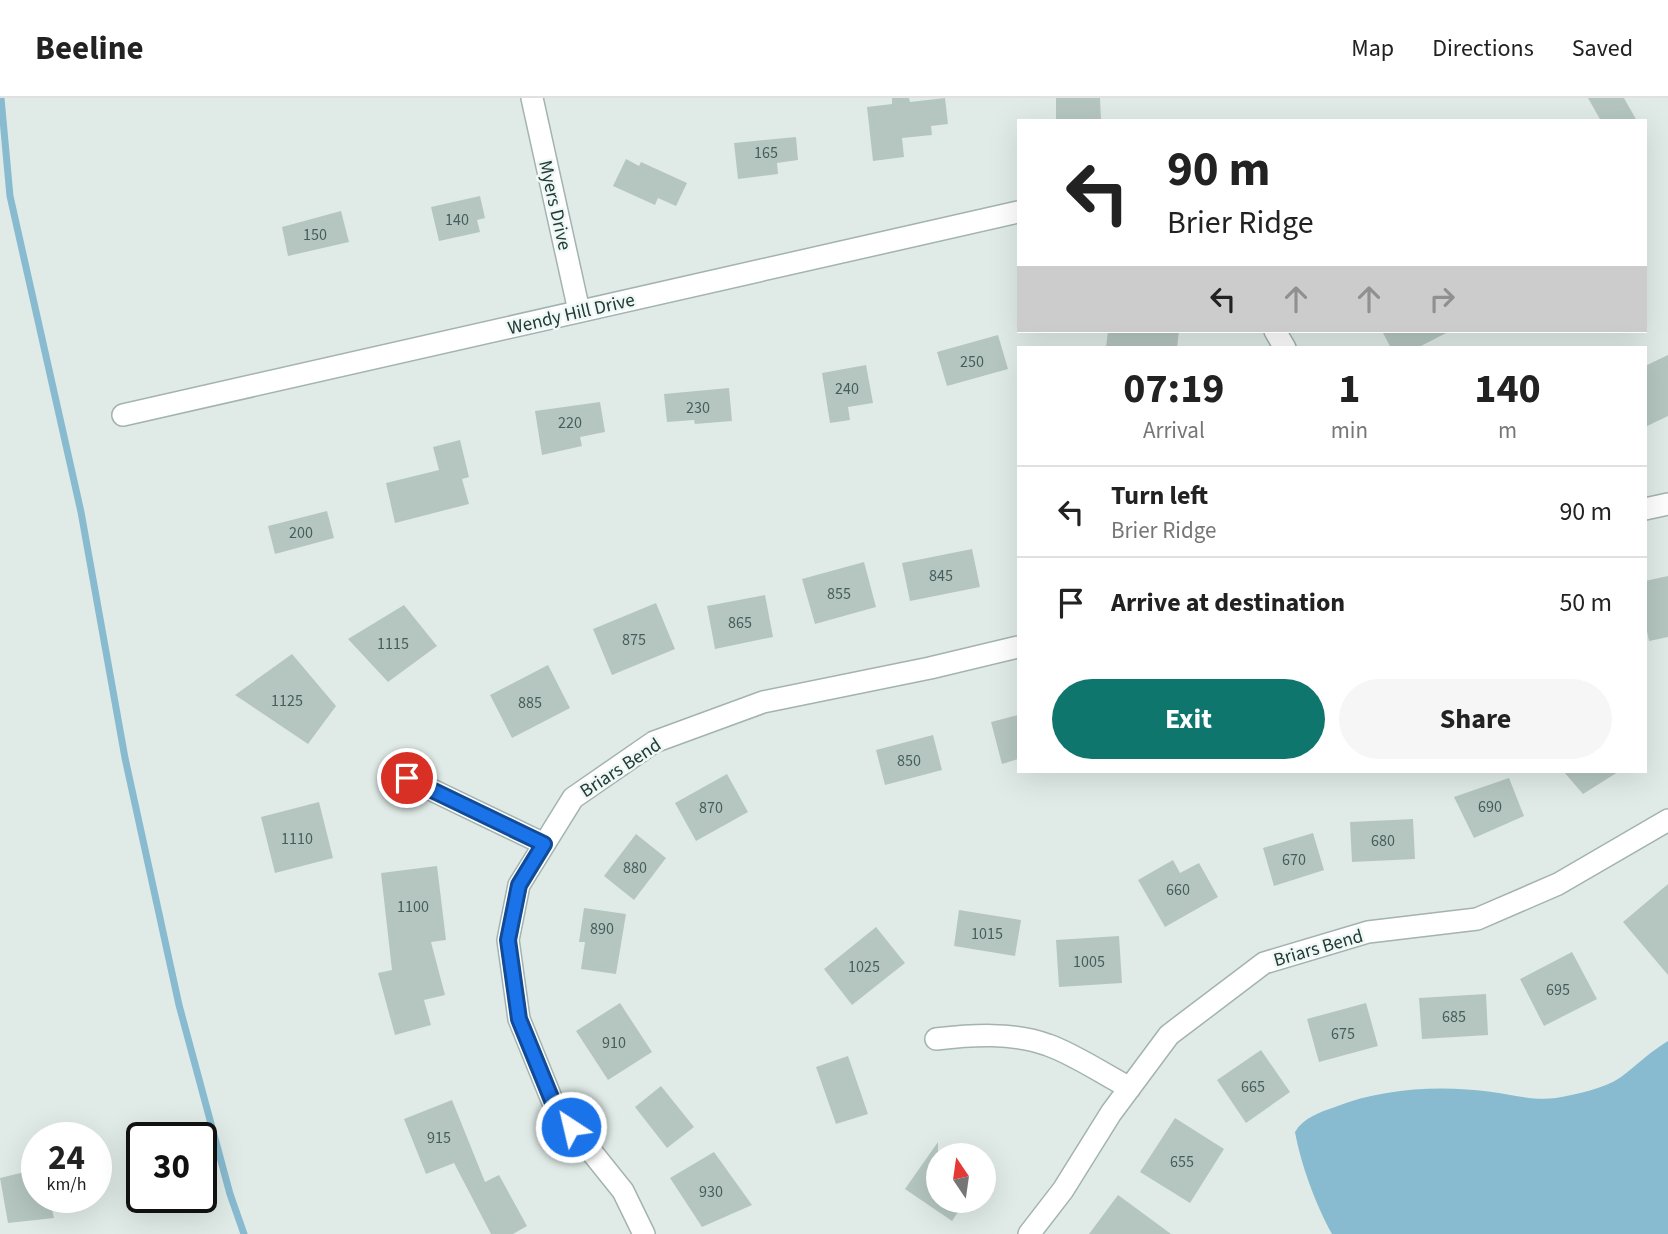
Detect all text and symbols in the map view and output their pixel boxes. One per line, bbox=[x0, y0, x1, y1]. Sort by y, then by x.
text: Beeline bbox=[35, 25, 144, 72]
text: Map bbox=[1351, 31, 1394, 66]
text: Directions bbox=[1432, 31, 1534, 66]
text: Saved bbox=[1572, 31, 1633, 66]
text: 90 m bbox=[1167, 135, 1271, 205]
house number: 165 bbox=[754, 142, 778, 164]
icon: left bbox=[1052, 147, 1143, 238]
street label: Myers Drive bbox=[531, 158, 578, 253]
text: Brier Ridge bbox=[1167, 200, 1314, 246]
house number: 140 bbox=[445, 209, 469, 231]
house number: 150 bbox=[303, 224, 327, 246]
icon: left bbox=[1204, 280, 1242, 318]
icon: ahead bbox=[1277, 280, 1315, 318]
icon: ahead bbox=[1350, 280, 1388, 318]
icon: right bbox=[1423, 280, 1461, 318]
street label: Wendy Hill Drive bbox=[505, 287, 638, 342]
house number: 250 bbox=[960, 351, 984, 373]
text: 07:19 bbox=[1123, 359, 1225, 419]
text: 1 bbox=[1338, 359, 1360, 419]
text: 140 bbox=[1474, 359, 1541, 419]
house number: 240 bbox=[835, 378, 859, 400]
house number: 230 bbox=[686, 397, 710, 419]
house number: 220 bbox=[558, 412, 582, 434]
text: Arrival bbox=[1143, 414, 1205, 447]
text: min bbox=[1331, 414, 1368, 447]
text: m bbox=[1498, 414, 1517, 447]
text: Turn left bbox=[1111, 477, 1208, 514]
icon: left bbox=[1052, 493, 1090, 531]
text: 90 m bbox=[1559, 493, 1612, 530]
text: Brier Ridge bbox=[1111, 514, 1216, 547]
house number: 200 bbox=[289, 522, 313, 544]
house number: 845 bbox=[929, 565, 953, 587]
house number: 855 bbox=[827, 583, 851, 605]
icon: arrive bbox=[1052, 584, 1090, 622]
text: Arrive at destination bbox=[1111, 584, 1345, 621]
text: 50 m bbox=[1559, 584, 1612, 621]
house number: 865 bbox=[728, 612, 752, 634]
house number: 875 bbox=[622, 629, 646, 651]
house number: 1115 bbox=[377, 633, 409, 655]
button: Exit bbox=[1052, 679, 1325, 759]
button: Share bbox=[1339, 679, 1612, 759]
house number: 1125 bbox=[271, 690, 303, 712]
house number: 885 bbox=[518, 692, 542, 714]
street label: Briars Bend bbox=[575, 732, 667, 805]
pin bbox=[377, 748, 437, 808]
house number: 850 bbox=[897, 750, 921, 772]
icon: arrive bbox=[388, 759, 426, 797]
house number: 690 bbox=[1478, 796, 1502, 818]
house number: 870 bbox=[699, 797, 723, 819]
house number: 1110 bbox=[281, 828, 313, 850]
house number: 680 bbox=[1371, 830, 1395, 852]
house number: 670 bbox=[1282, 849, 1306, 871]
house number: 880 bbox=[623, 857, 647, 879]
house number: 660 bbox=[1166, 879, 1190, 901]
house number: 1100 bbox=[397, 896, 429, 918]
house number: 890 bbox=[590, 918, 614, 940]
house number: 1015 bbox=[971, 923, 1003, 945]
street label: Briars Bend bbox=[1271, 923, 1366, 974]
house number: 1005 bbox=[1073, 951, 1105, 973]
house number: 1025 bbox=[848, 956, 880, 978]
house number: 695 bbox=[1546, 979, 1570, 1001]
house number: 685 bbox=[1442, 1006, 1466, 1028]
house number: 675 bbox=[1331, 1023, 1355, 1045]
house number: 910 bbox=[602, 1032, 626, 1054]
house number: 665 bbox=[1241, 1076, 1265, 1098]
position arrow bbox=[534, 1090, 608, 1164]
speed limit sign: 30 bbox=[126, 1122, 217, 1213]
house number: 915 bbox=[427, 1127, 451, 1149]
text: 24 bbox=[48, 1133, 85, 1183]
north arrow bbox=[926, 1143, 996, 1213]
map controls bbox=[926, 1143, 996, 1213]
house number: 655 bbox=[1170, 1151, 1194, 1173]
text: km/h bbox=[47, 1172, 86, 1197]
house number: 930 bbox=[699, 1181, 723, 1203]

